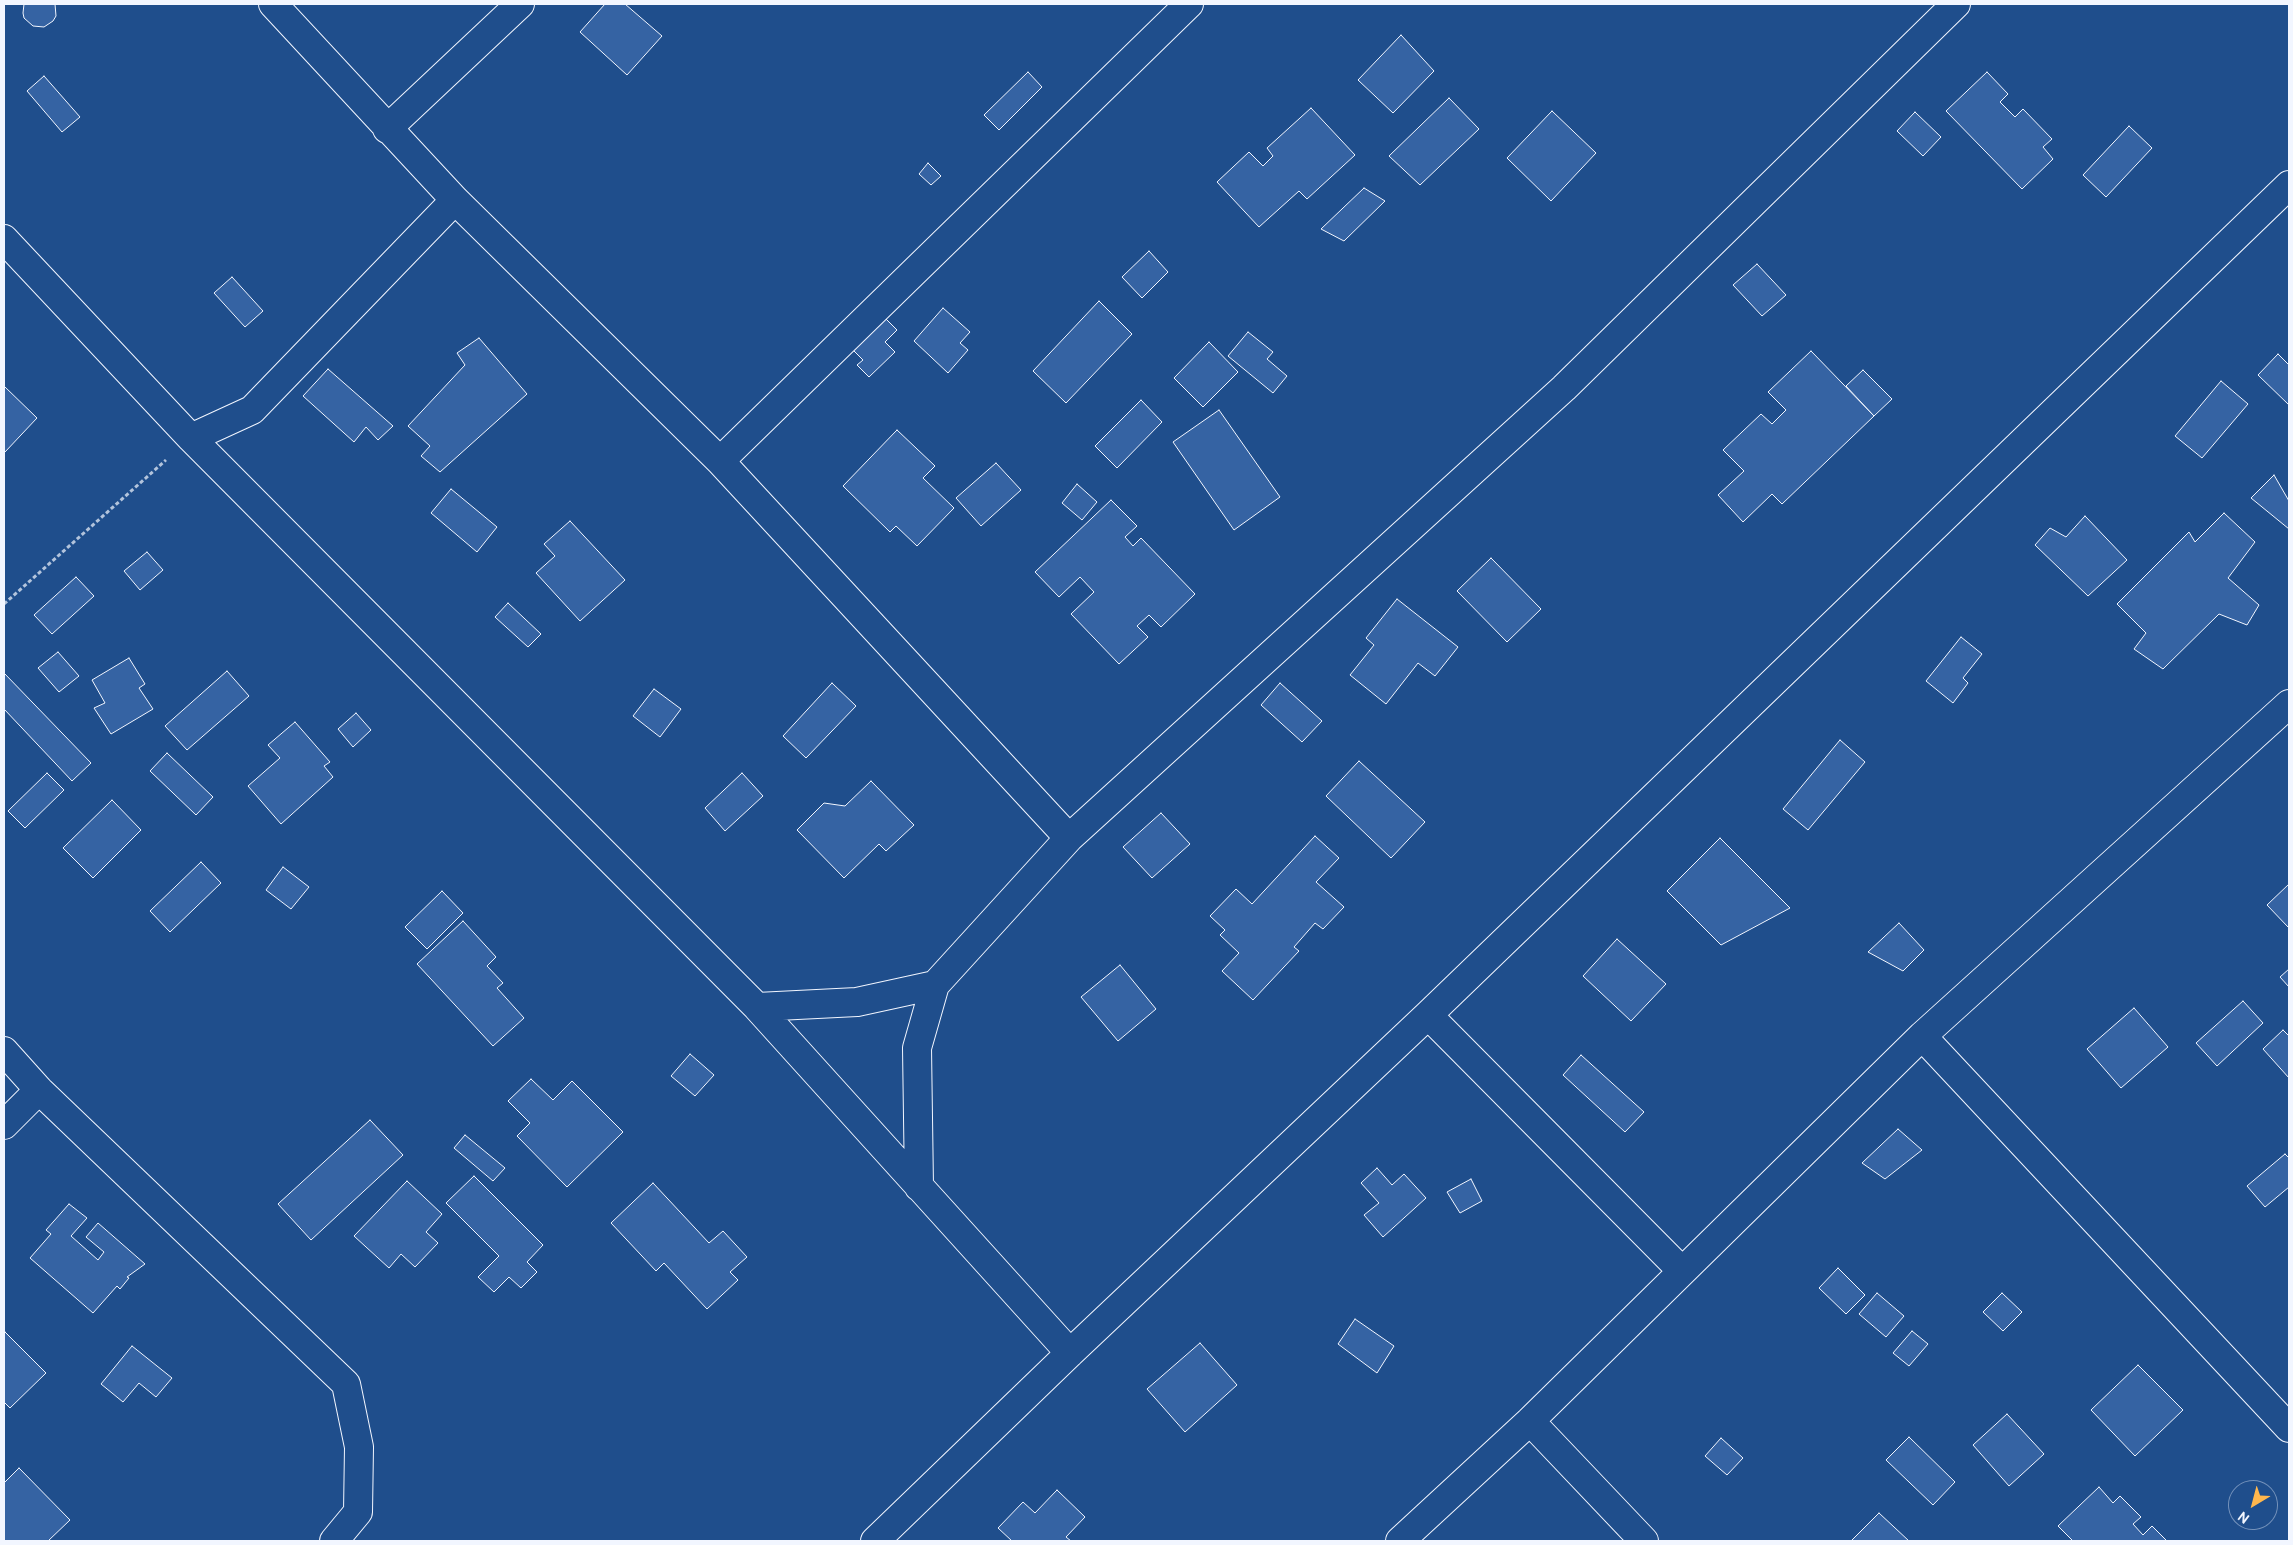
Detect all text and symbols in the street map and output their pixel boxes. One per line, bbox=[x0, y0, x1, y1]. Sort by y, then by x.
north arrow bbox=[2228, 1480, 2278, 1530]
text: N bbox=[2235, 1507, 2253, 1526]

